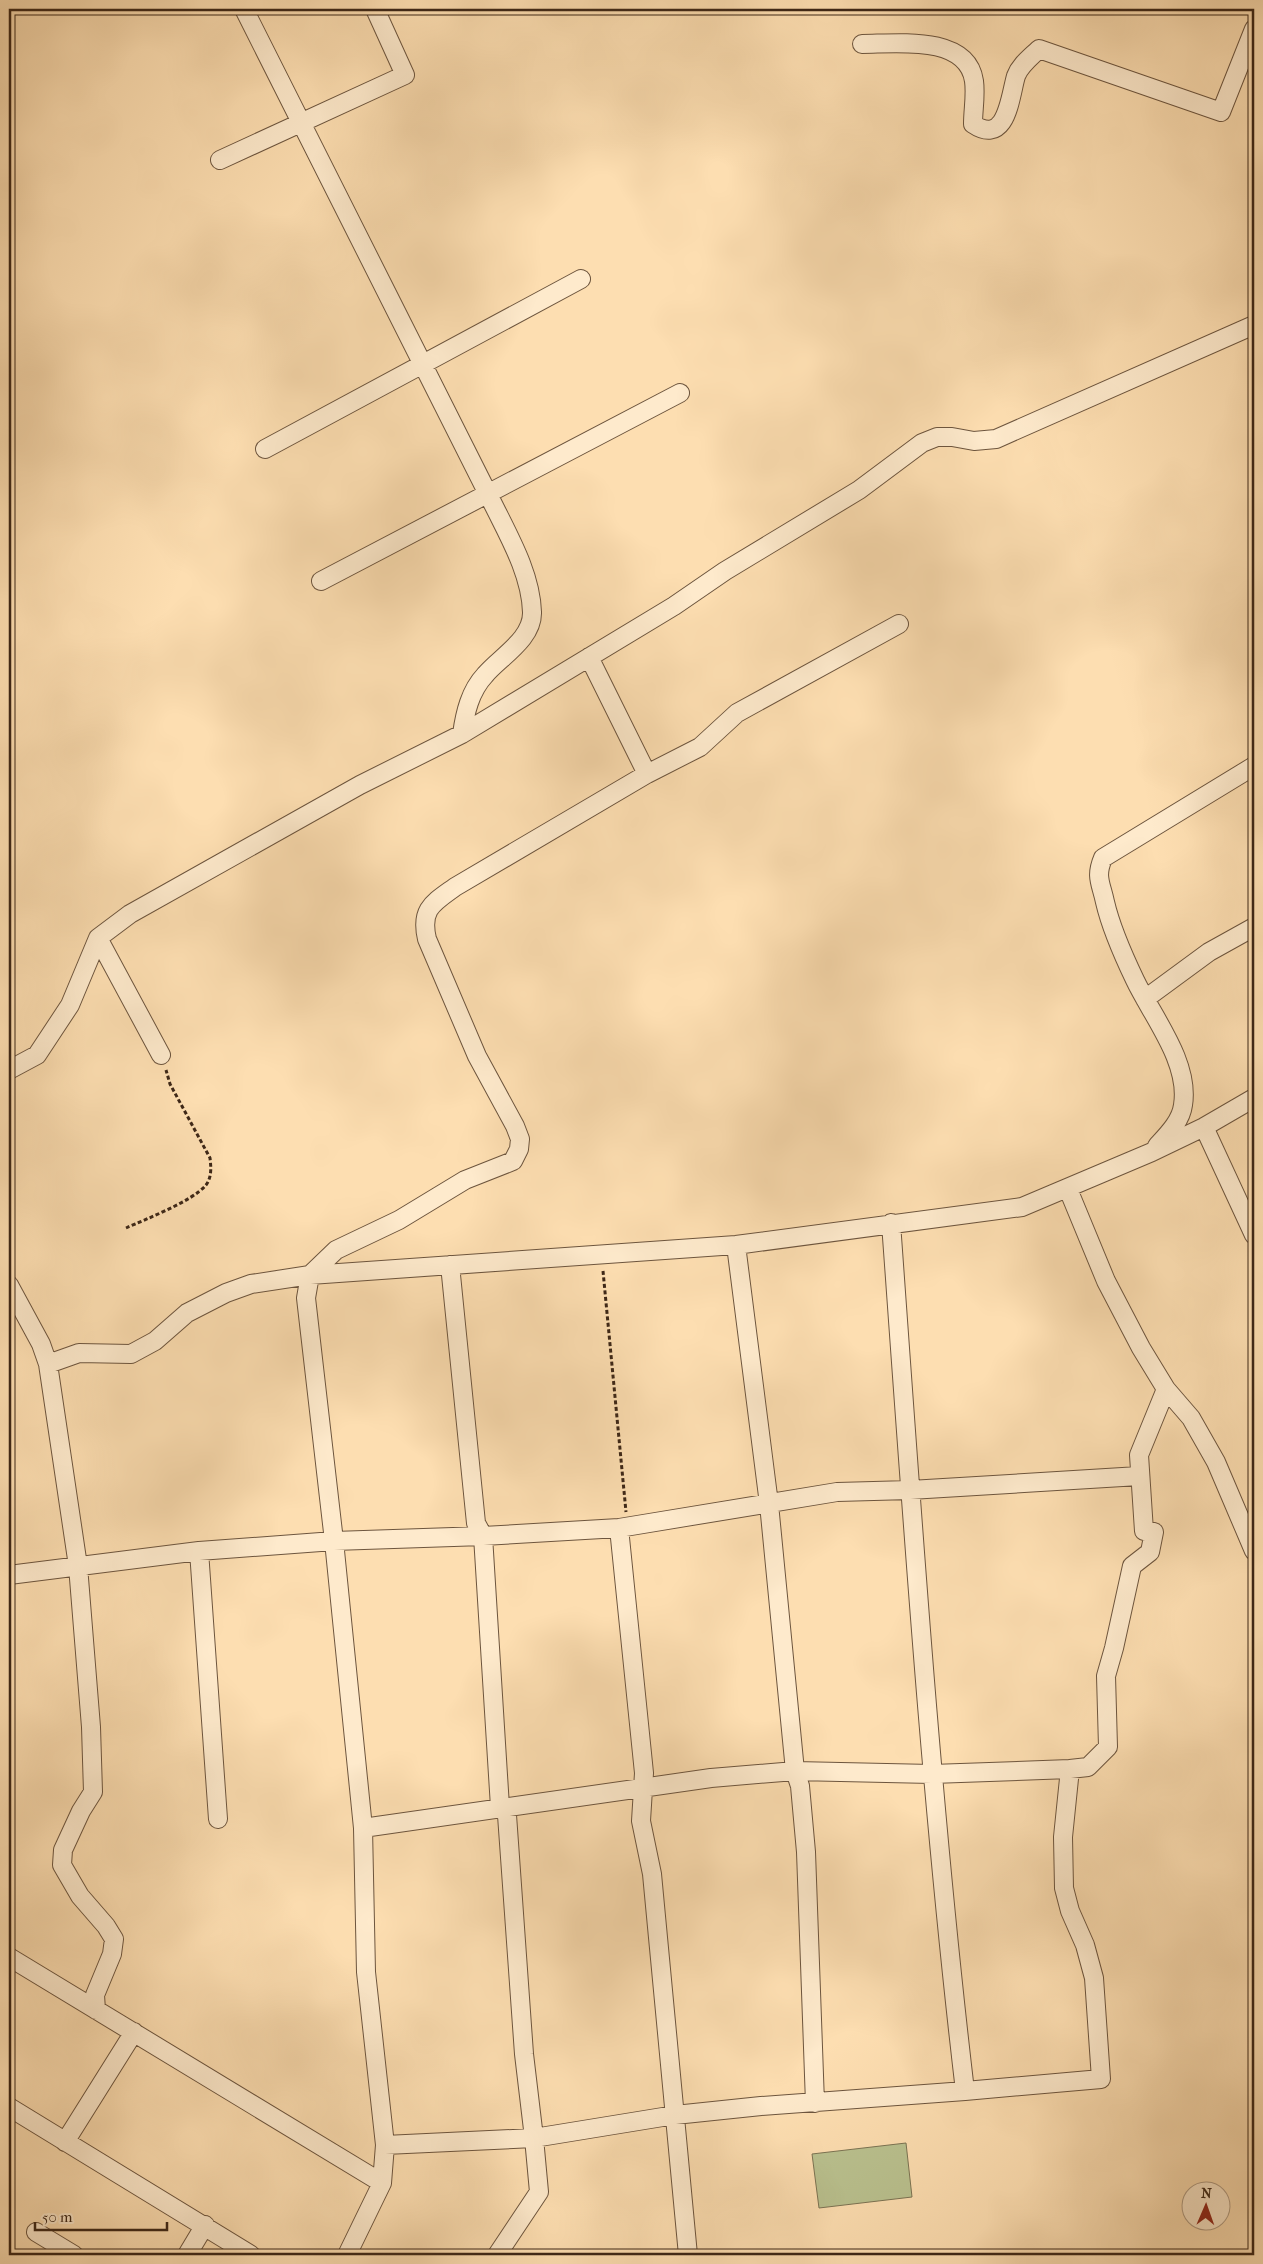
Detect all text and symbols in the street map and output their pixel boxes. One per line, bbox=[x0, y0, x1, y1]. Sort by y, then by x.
north arrow bbox=[1180, 2182, 1230, 2232]
text: N bbox=[1201, 2185, 1212, 2202]
scale bar bbox=[35, 2199, 168, 2231]
text: 50 m bbox=[42, 2208, 73, 2226]

